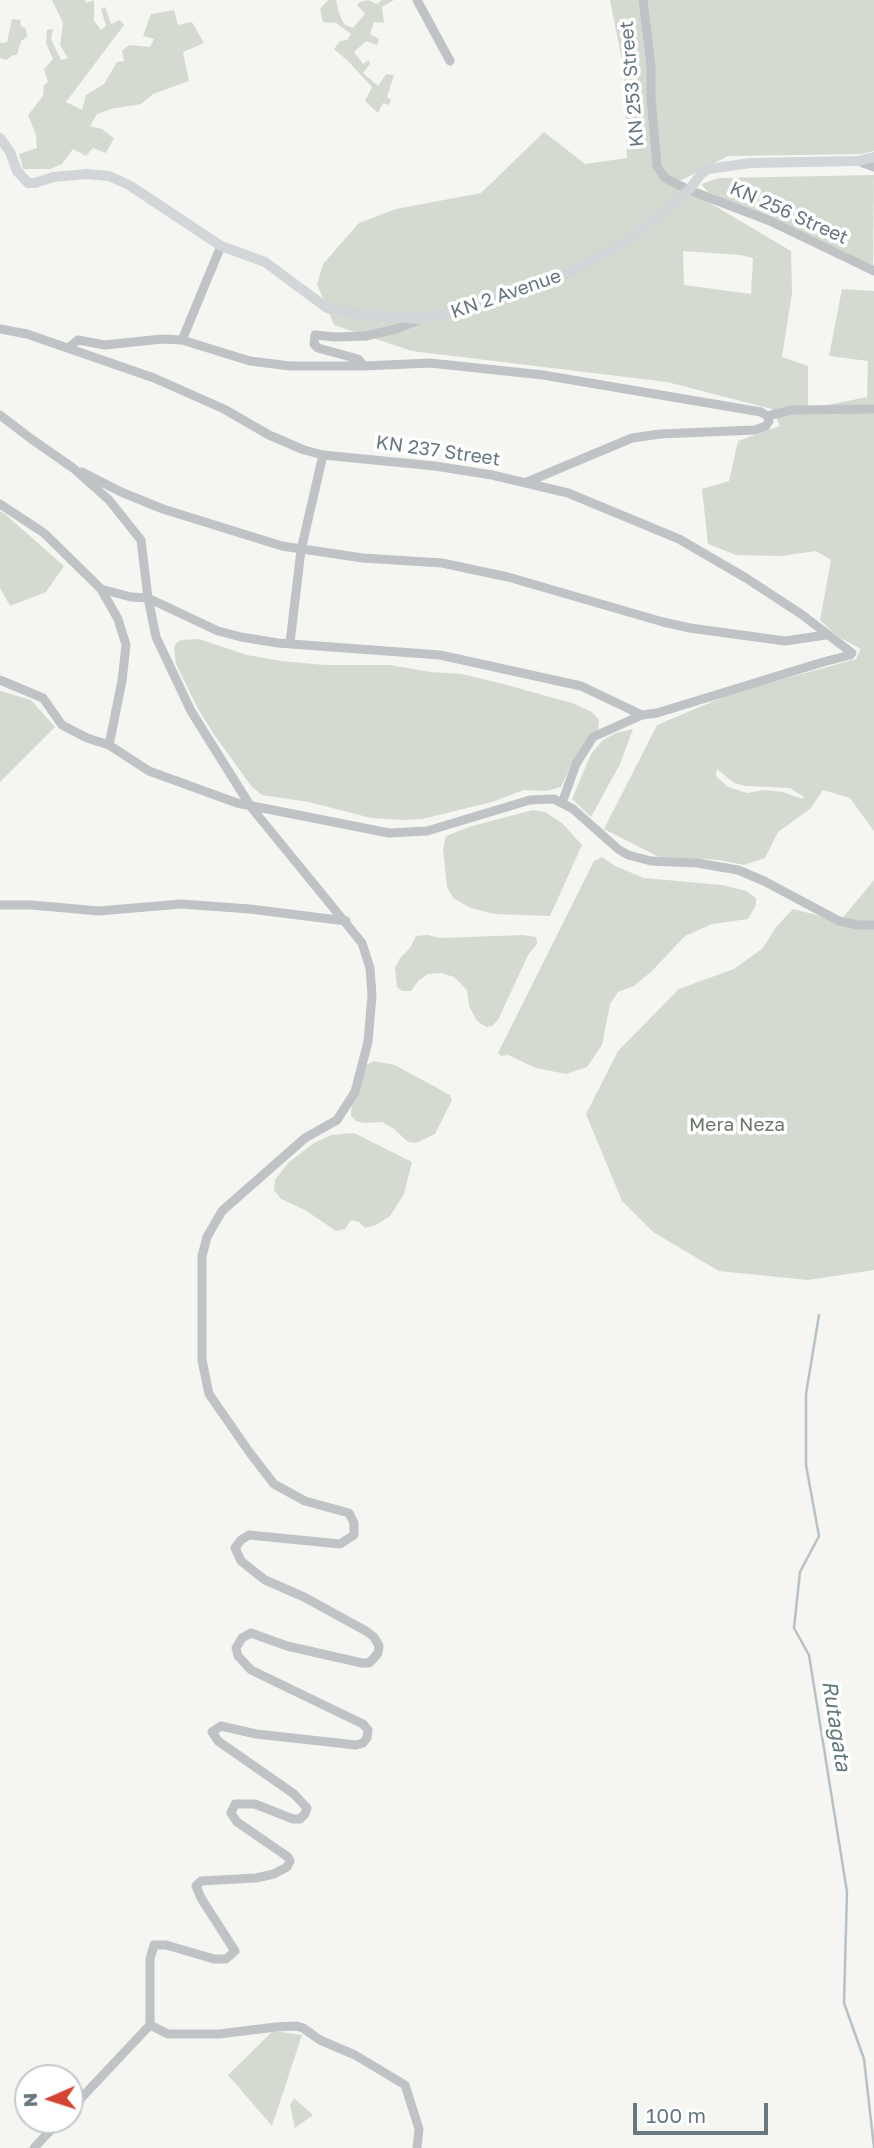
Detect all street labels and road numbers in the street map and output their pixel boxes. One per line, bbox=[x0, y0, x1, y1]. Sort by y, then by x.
street label: KN 253 Street bbox=[615, 20, 649, 148]
street label: KN 256 Street bbox=[726, 177, 852, 249]
street label: KN 2 Avenue bbox=[448, 264, 564, 324]
street label: KN 237 Street bbox=[374, 431, 502, 471]

